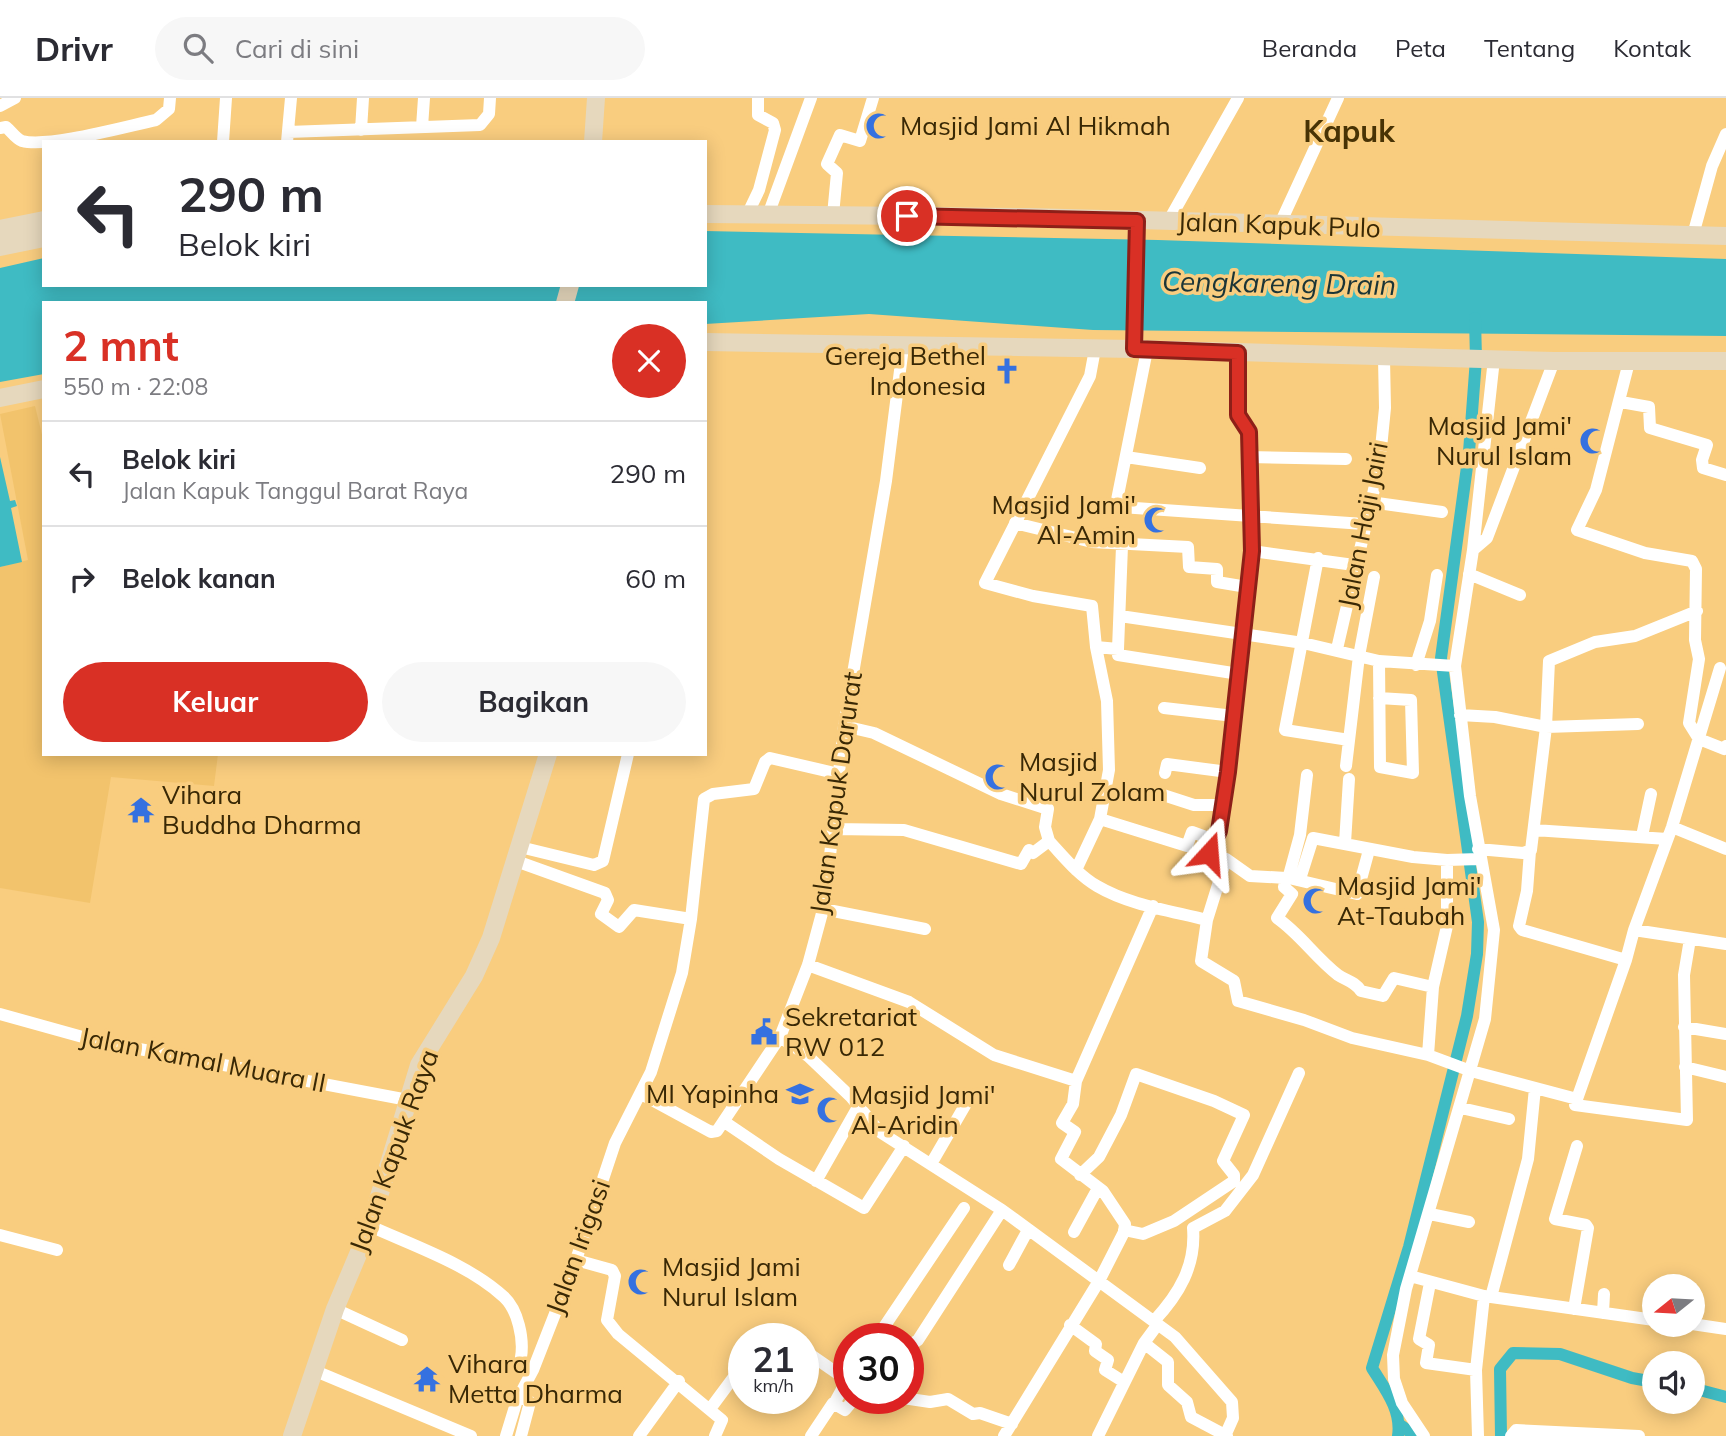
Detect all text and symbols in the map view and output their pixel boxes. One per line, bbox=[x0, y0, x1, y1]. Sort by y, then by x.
search box bbox=[155, 17, 645, 80]
text: Drivr bbox=[35, 28, 113, 69]
icon: search bbox=[179, 29, 217, 67]
text: Cari di sini bbox=[235, 32, 359, 65]
text: Beranda bbox=[1262, 33, 1357, 63]
text: Peta bbox=[1395, 33, 1446, 63]
text: Tentang bbox=[1484, 33, 1575, 63]
text: Kontak bbox=[1613, 33, 1691, 63]
place label: Masjid Jami Al Hikmah bbox=[900, 109, 1171, 142]
mosque icon: Masjid Jami Al Hikmah bbox=[864, 111, 894, 141]
district label: Kapuk bbox=[1303, 112, 1396, 150]
text: 290 m bbox=[178, 163, 324, 224]
icon: left bbox=[63, 168, 154, 259]
pin bbox=[877, 186, 937, 246]
icon: arrive bbox=[888, 197, 926, 235]
street label: Jalan Kapuk Pulo bbox=[1177, 204, 1381, 245]
text: Belok kiri bbox=[178, 224, 311, 264]
water label: Cengkareng Drain bbox=[1162, 263, 1396, 302]
text: 2 mnt bbox=[63, 319, 179, 372]
button: close bbox=[612, 324, 686, 398]
place label: Gereja Bethel Indonesia bbox=[824, 339, 986, 402]
church icon: Gereja Bethel Indonesia bbox=[992, 356, 1022, 386]
text: 550 m · 22:08 bbox=[63, 372, 208, 401]
place label: Masjid Jami' Nurul Islam bbox=[1428, 409, 1572, 472]
mosque icon: Masjid Jami' Nurul Islam bbox=[1578, 426, 1608, 456]
street label: Jalan Haji Jairi bbox=[1330, 439, 1395, 611]
text: Belok kiri bbox=[122, 443, 236, 476]
icon: left bbox=[63, 455, 101, 493]
text: 290 m bbox=[610, 457, 686, 490]
text: Jalan Kapuk Tanggul Barat Raya bbox=[122, 476, 468, 505]
place label: Masjid Jami' Al-Amin bbox=[992, 488, 1136, 551]
mosque icon: Masjid Jami' Al-Amin bbox=[1142, 505, 1172, 535]
icon: right bbox=[63, 560, 101, 598]
text: Belok kanan bbox=[122, 562, 276, 595]
text: 60 m bbox=[625, 562, 686, 595]
button: Keluar bbox=[63, 662, 368, 742]
button: Bagikan bbox=[382, 662, 686, 742]
street label: Jalan Kapuk Darurat bbox=[802, 670, 869, 916]
place label: Masjid Nurul Zolam bbox=[1019, 745, 1165, 808]
mosque icon: Masjid Nurul Zolam bbox=[983, 762, 1013, 792]
place label: Vihara Buddha Dharma bbox=[162, 778, 362, 841]
temple icon: Vihara Buddha Dharma bbox=[126, 795, 156, 825]
position arrow bbox=[1172, 816, 1246, 890]
place label: Masjid Jami' At-Taubah bbox=[1337, 869, 1481, 932]
mosque icon: Masjid Jami' At-Taubah bbox=[1301, 886, 1331, 916]
place label: Sekretariat RW 012 bbox=[785, 1000, 917, 1063]
public building icon: Sekretariat RW 012 bbox=[749, 1017, 779, 1047]
street label: Jalan Kamal Muara II bbox=[77, 1020, 329, 1100]
street label: Jalan Kapuk Raya bbox=[342, 1045, 446, 1257]
place label: MI Yapinha bbox=[646, 1077, 779, 1110]
place label: Masjid Jami' Al-Aridin bbox=[851, 1078, 995, 1141]
school or university icon: MI Yapinha bbox=[785, 1079, 815, 1109]
mosque icon: Masjid Jami' Al-Aridin bbox=[815, 1095, 845, 1125]
street label: Jalan Irigasi bbox=[538, 1175, 617, 1319]
place label: Masjid Jami Nurul Islam bbox=[662, 1250, 801, 1313]
mosque icon: Masjid Jami Nurul Islam bbox=[626, 1267, 656, 1297]
north arrow bbox=[1642, 1274, 1704, 1337]
map controls bbox=[1642, 1274, 1705, 1414]
speed limit sign: 30 bbox=[833, 1323, 924, 1414]
text: 21 bbox=[752, 1337, 795, 1381]
place label: Vihara Metta Dharma bbox=[448, 1347, 623, 1410]
button: sound bbox=[1642, 1351, 1705, 1414]
temple icon: Vihara Metta Dharma bbox=[412, 1364, 442, 1394]
text: km/h bbox=[753, 1374, 794, 1397]

